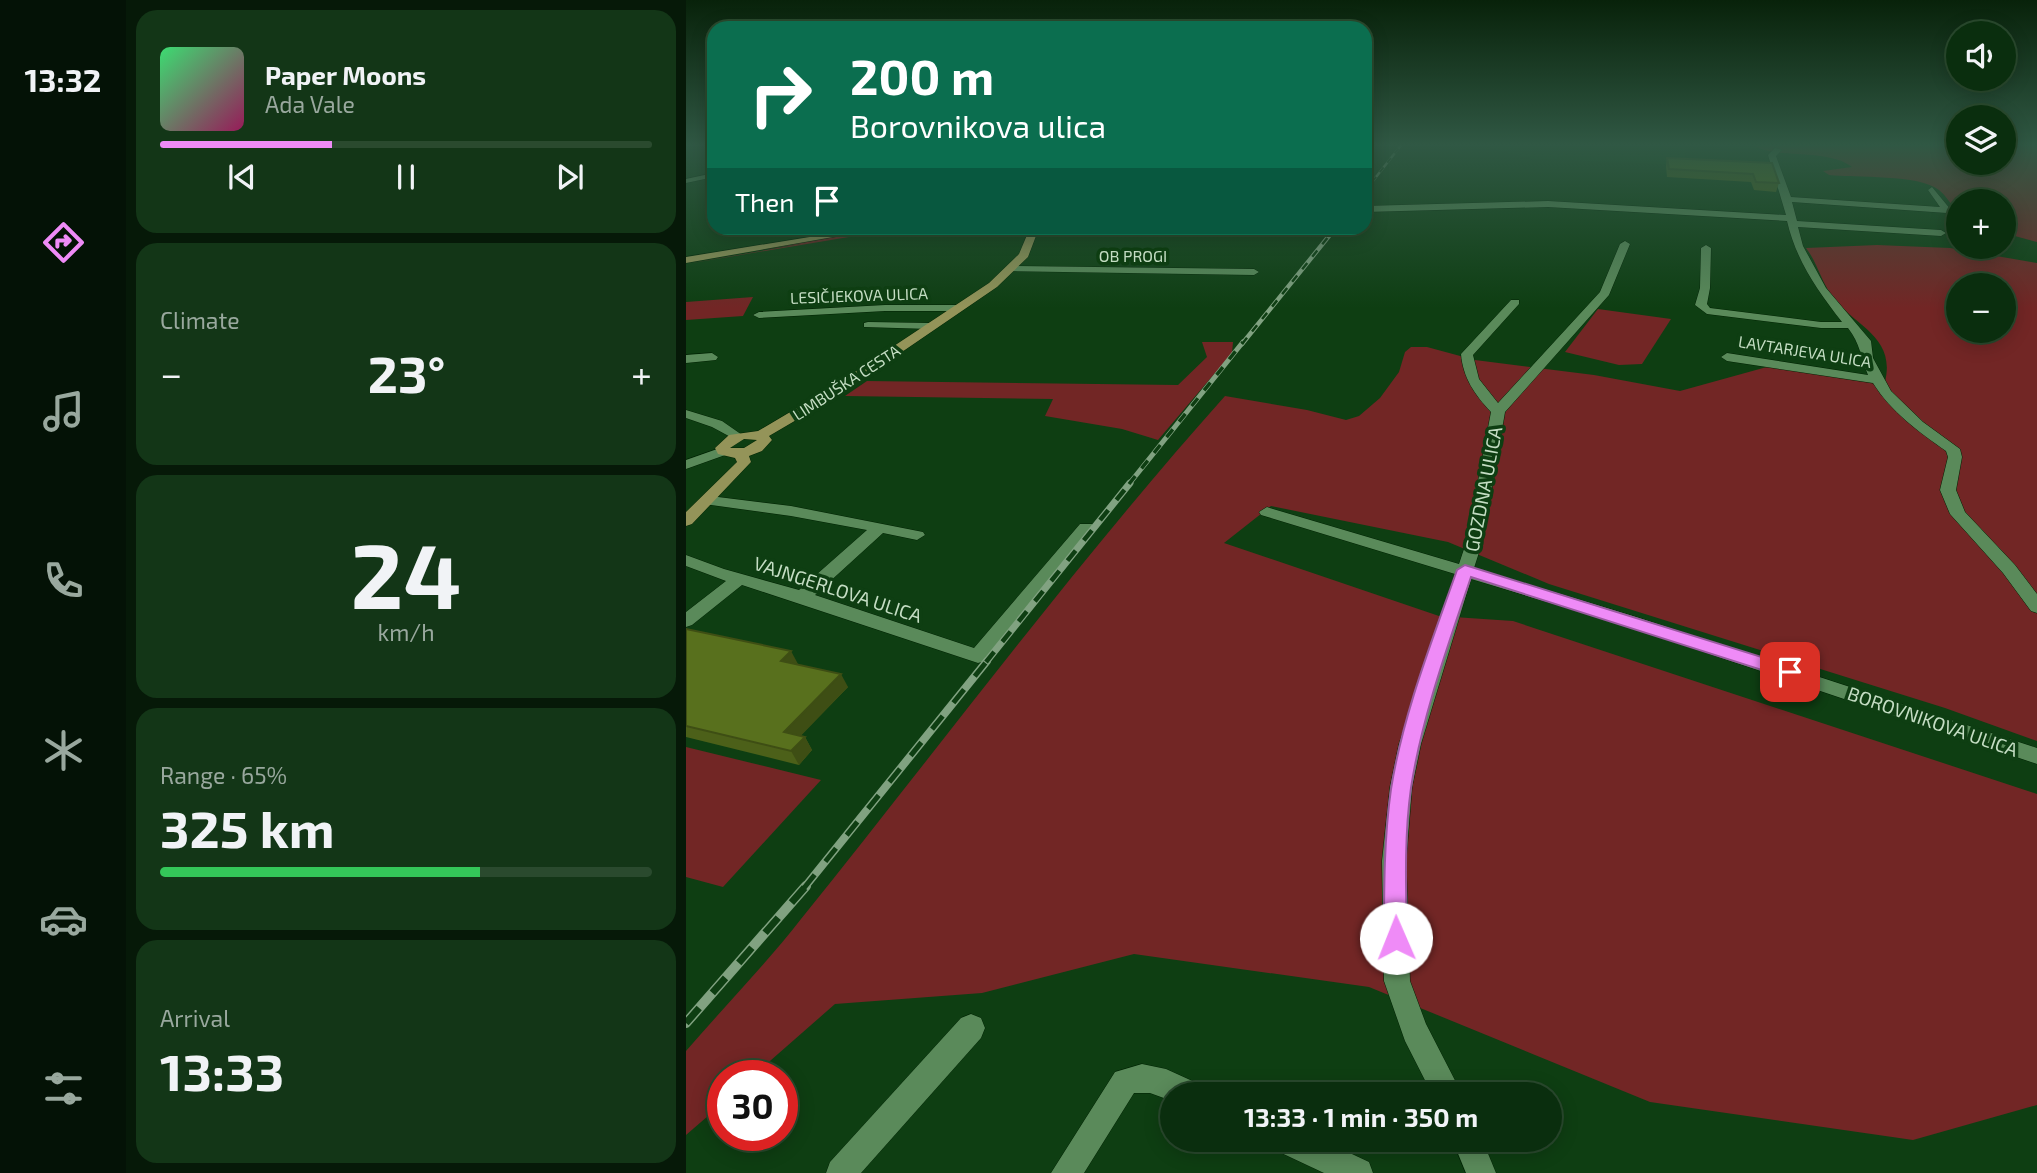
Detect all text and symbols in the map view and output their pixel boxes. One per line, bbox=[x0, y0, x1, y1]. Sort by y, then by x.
map controls bbox=[1946, 21, 2016, 343]
button: sound bbox=[1946, 21, 2016, 91]
text: 200 m bbox=[850, 46, 994, 105]
icon: right bbox=[735, 49, 826, 140]
text: Paper Moons bbox=[265, 59, 426, 90]
text: 13:32 bbox=[25, 60, 101, 98]
text: Ada Vale bbox=[265, 90, 355, 118]
button: layers bbox=[1946, 105, 2016, 175]
text: Borovnikova ulica bbox=[850, 106, 1106, 144]
icon: previous bbox=[223, 158, 261, 196]
icon: pause bbox=[387, 158, 425, 196]
icon: next bbox=[551, 158, 589, 196]
icon: arrive bbox=[808, 182, 846, 220]
text: Then bbox=[735, 186, 794, 217]
button: + bbox=[1946, 189, 2016, 259]
icon: directions bbox=[39, 218, 88, 267]
street label: OB PROGI bbox=[1099, 246, 1167, 265]
button: − bbox=[1946, 273, 2016, 343]
street label: LESIČJEKOVA ULICA bbox=[790, 283, 928, 307]
text: Climate bbox=[160, 306, 240, 334]
street label: LAVTARJEVA ULICA bbox=[1737, 331, 1873, 371]
street label: LIMBUŠKA CESTA bbox=[789, 340, 903, 424]
text: 23° bbox=[368, 341, 445, 403]
text: − bbox=[160, 350, 182, 396]
text: + bbox=[631, 350, 652, 396]
icon: music bbox=[39, 387, 88, 436]
street label: GOZDNA ULICA bbox=[1460, 424, 1506, 553]
text: 24 bbox=[351, 518, 461, 627]
street label: VAJNGERLOVA ULICA bbox=[751, 551, 925, 627]
icon: phone bbox=[39, 556, 88, 605]
text: km/h bbox=[377, 618, 435, 646]
pin bbox=[1760, 642, 1820, 702]
icon: arrive bbox=[1771, 653, 1809, 691]
street label: BOROVNIKOVA ULICA bbox=[1845, 681, 2021, 761]
icon: climate bbox=[39, 726, 88, 775]
text: Range · 65% bbox=[160, 761, 287, 789]
text: 325 km bbox=[160, 796, 335, 858]
icon: car bbox=[39, 895, 88, 944]
position arrow bbox=[1359, 901, 1433, 975]
text: Arrival bbox=[160, 1004, 230, 1032]
text: 13:33 bbox=[160, 1039, 284, 1101]
speed limit sign: 30 bbox=[707, 1060, 798, 1151]
icon: filters bbox=[39, 1064, 88, 1113]
text: 13:33 · 1 min · 350 m bbox=[1244, 1101, 1478, 1132]

